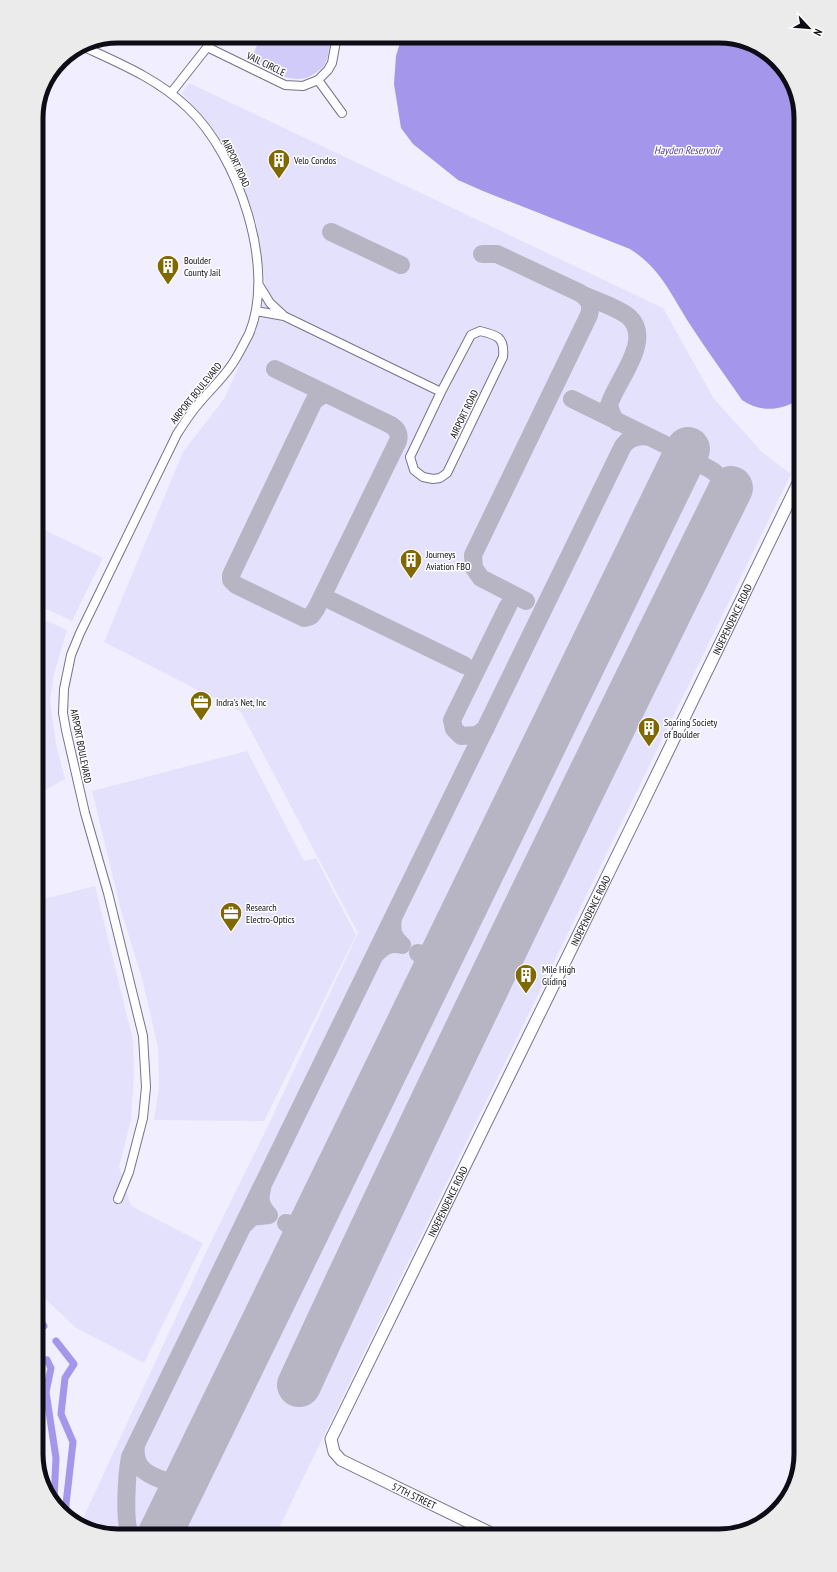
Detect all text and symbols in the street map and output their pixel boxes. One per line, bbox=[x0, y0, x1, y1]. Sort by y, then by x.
north arrow bbox=[789, 8, 829, 48]
text: N bbox=[810, 27, 826, 38]
street label: VAIL CIRCLE bbox=[244, 49, 288, 79]
street label: AIRPORT ROAD bbox=[219, 137, 253, 189]
water label: Hayden Reservoir bbox=[654, 143, 722, 157]
building icon: Velo Condos bbox=[266, 147, 292, 180]
place label: Velo Condos bbox=[293, 154, 337, 167]
building icon: Boulder County Jail bbox=[155, 253, 181, 286]
place label: Boulder County Jail bbox=[184, 254, 221, 279]
street label: AIRPORT BOULEVARD bbox=[167, 360, 225, 426]
street label: AIRPORT ROAD bbox=[447, 388, 481, 440]
building icon: Journeys Aviation FBO bbox=[398, 547, 424, 580]
place label: Journeys Aviation FBO bbox=[425, 548, 471, 573]
street label: INDEPENDENCE ROAD bbox=[709, 582, 755, 657]
office icon: Indra's Net, Inc bbox=[188, 689, 214, 722]
place label: Indra's Net, Inc bbox=[216, 696, 267, 709]
street label: AIRPORT BOULEVARD bbox=[67, 708, 95, 784]
building icon: Soaring Society of Boulder bbox=[636, 715, 662, 748]
place label: Soaring Society of Boulder bbox=[664, 716, 717, 741]
street label: INDEPENDENCE ROAD bbox=[567, 873, 613, 948]
office icon: Research Electro-Optics bbox=[218, 900, 244, 933]
place label: Research Electro-Optics bbox=[246, 901, 295, 926]
building icon: Mile High Gliding bbox=[513, 962, 539, 995]
place label: Mile High Gliding bbox=[542, 963, 575, 988]
street label: INDEPENDENCE ROAD bbox=[425, 1164, 470, 1239]
street label: 57TH STREET bbox=[390, 1480, 439, 1512]

